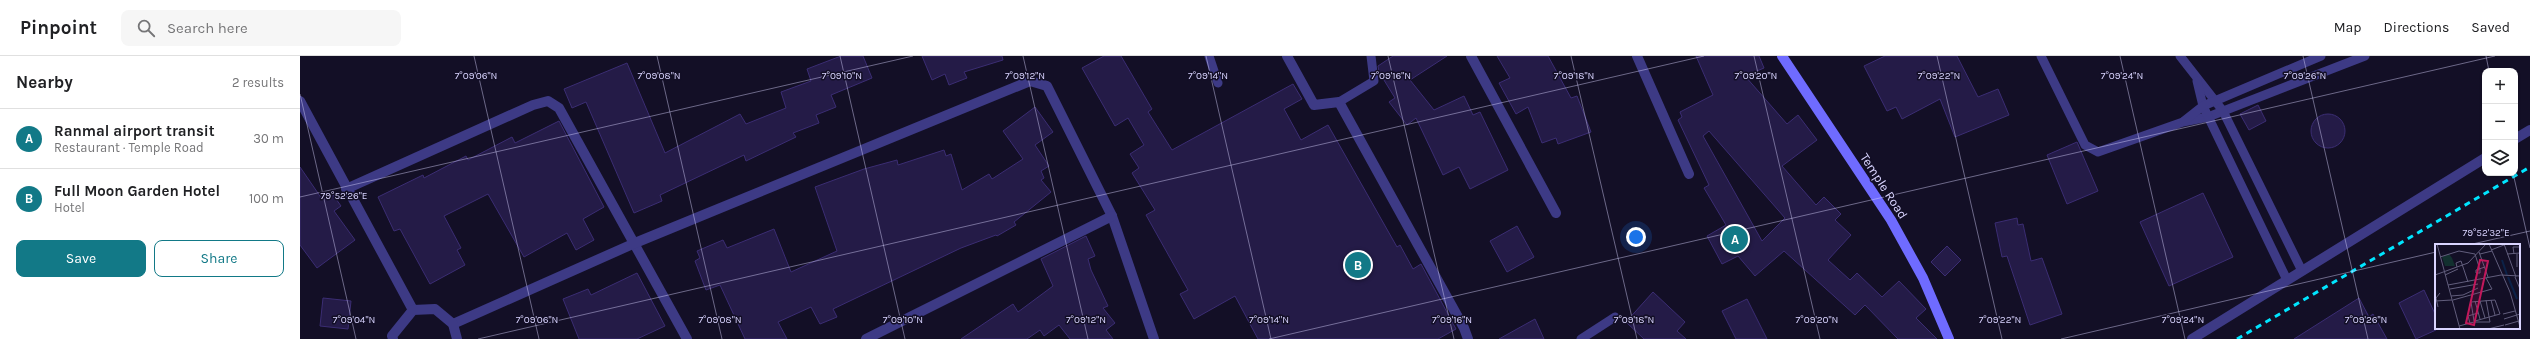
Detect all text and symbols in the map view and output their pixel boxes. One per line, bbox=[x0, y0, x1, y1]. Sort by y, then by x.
search box bbox=[121, 10, 401, 46]
text: Pinpoint bbox=[20, 17, 97, 39]
icon: search bbox=[135, 17, 157, 39]
text: Search here bbox=[167, 19, 248, 37]
text: Map bbox=[2334, 19, 2362, 36]
text: Directions bbox=[2384, 19, 2449, 36]
text: Saved bbox=[2471, 19, 2510, 36]
map controls bbox=[2482, 68, 2518, 176]
button: + bbox=[2482, 68, 2518, 104]
text: 7°09'06"N bbox=[455, 70, 497, 82]
text: 7°09'08"N bbox=[637, 70, 681, 82]
text: 7°09'10"N bbox=[822, 70, 862, 82]
text: 7°09'12"N bbox=[1005, 70, 1045, 82]
text: 7°09'14"N bbox=[1188, 70, 1228, 82]
text: 7°09'16"N bbox=[1371, 70, 1411, 82]
text: 7°09'18"N bbox=[1554, 70, 1594, 82]
text: 7°09'20"N bbox=[1735, 70, 1777, 82]
text: 7°09'22"N bbox=[1918, 70, 1960, 82]
text: 7°09'24"N bbox=[2101, 70, 2143, 82]
text: 7°09'26"N bbox=[2284, 70, 2326, 82]
text: Nearby bbox=[16, 72, 73, 92]
text: 2 results bbox=[232, 75, 284, 90]
button: − bbox=[2482, 104, 2518, 140]
text: Ranmal airport transit bbox=[54, 122, 215, 140]
text: A bbox=[25, 131, 33, 146]
text: 30 m bbox=[253, 131, 284, 146]
text: Restaurant · Temple Road bbox=[54, 140, 204, 155]
button: layers bbox=[2482, 140, 2518, 176]
street label: Temple Road bbox=[1857, 150, 1911, 222]
text: Full Moon Garden Hotel bbox=[54, 182, 220, 200]
text: 79°52'26"E bbox=[321, 190, 367, 202]
text: B bbox=[25, 191, 33, 206]
text: 100 m bbox=[249, 191, 284, 206]
text: Hotel bbox=[54, 200, 85, 215]
pin: A bbox=[1722, 224, 1748, 254]
your location bbox=[1626, 227, 1646, 247]
text: 79°52'32"E bbox=[2462, 227, 2510, 239]
button: Save bbox=[16, 240, 146, 277]
button: Share bbox=[154, 240, 284, 277]
inset map bbox=[2435, 244, 2520, 329]
pin: B bbox=[1345, 250, 1371, 280]
text: 7°09'04"N bbox=[333, 314, 375, 326]
text: 7°09'06"N bbox=[516, 314, 558, 326]
text: 7°09'08"N bbox=[698, 314, 742, 326]
text: 7°09'10"N bbox=[883, 314, 923, 326]
text: 7°09'12"N bbox=[1066, 314, 1106, 326]
text: 7°09'14"N bbox=[1249, 314, 1289, 326]
text: 7°09'16"N bbox=[1432, 314, 1472, 326]
text: 7°09'18"N bbox=[1614, 314, 1654, 326]
text: 7°09'20"N bbox=[1796, 314, 1838, 326]
text: 7°09'22"N bbox=[1979, 314, 2021, 326]
text: 7°09'24"N bbox=[2162, 314, 2204, 326]
text: 7°09'26"N bbox=[2345, 314, 2387, 326]

